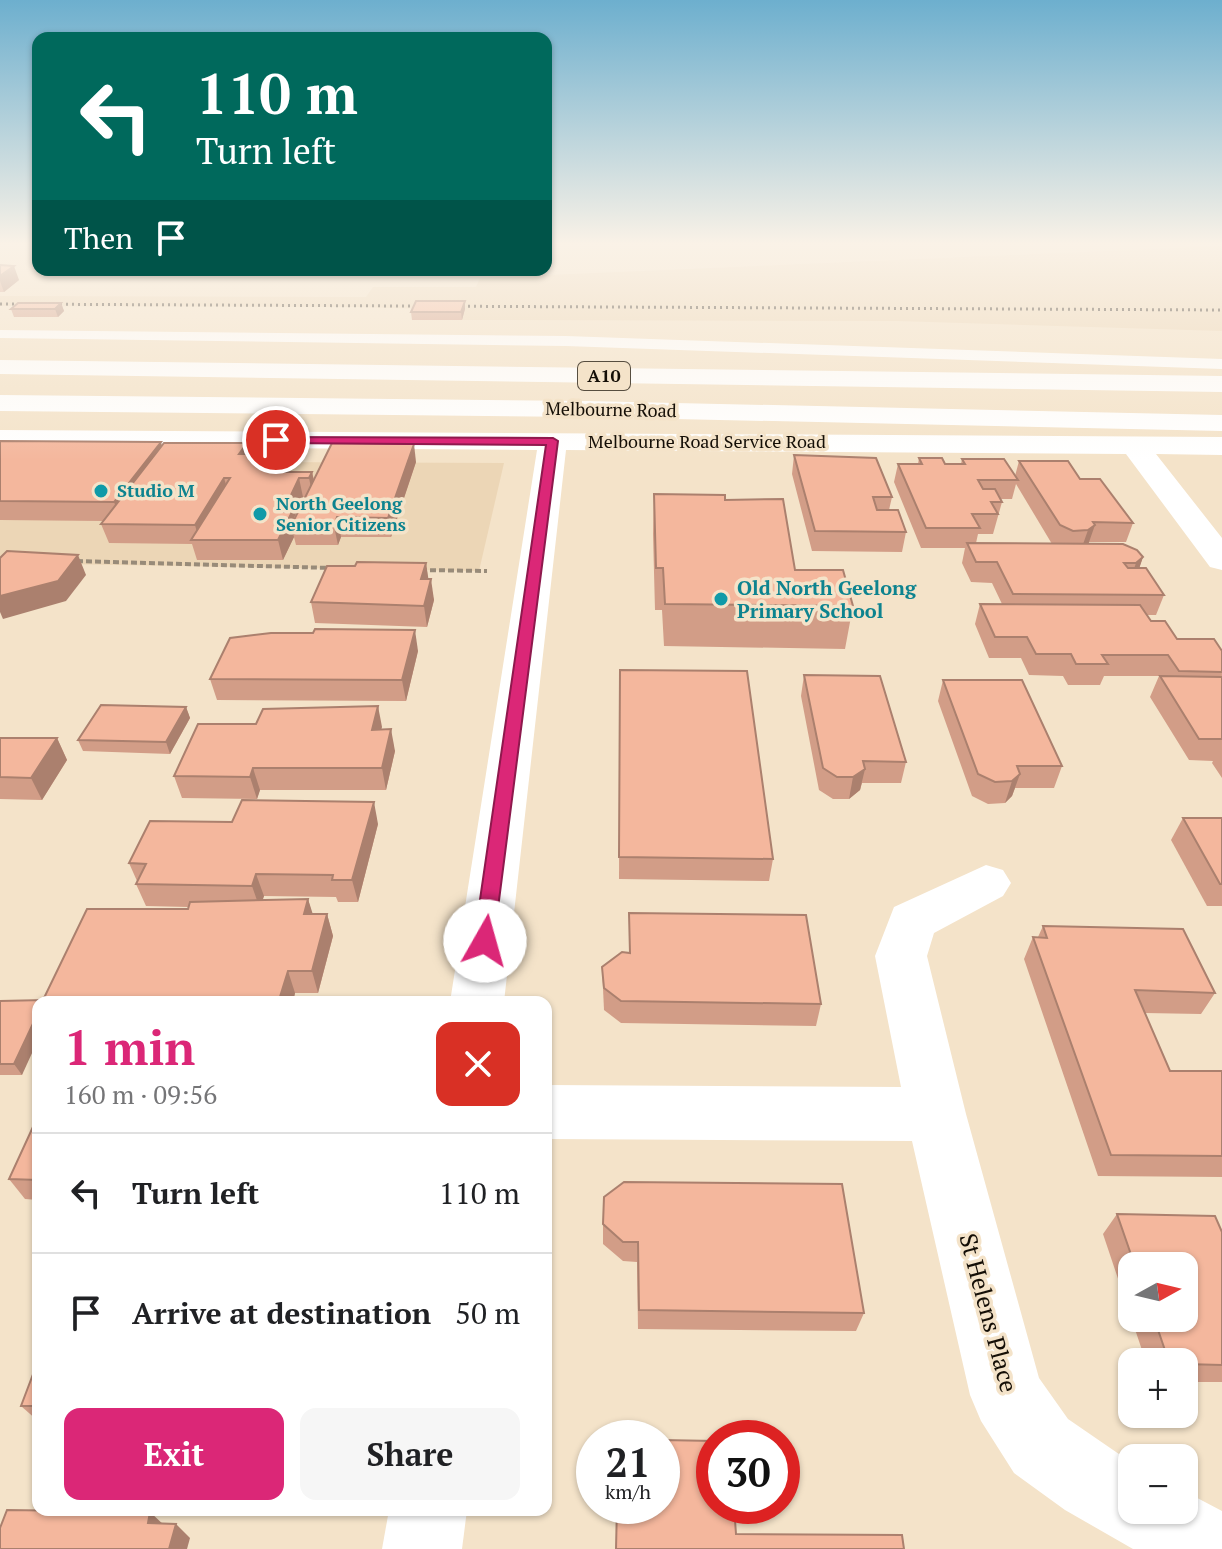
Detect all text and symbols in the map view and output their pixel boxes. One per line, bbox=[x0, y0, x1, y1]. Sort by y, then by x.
text: 110 m bbox=[196, 56, 358, 130]
icon: left bbox=[64, 64, 168, 168]
text: Turn left bbox=[196, 127, 336, 174]
icon: arrive bbox=[149, 216, 193, 260]
text: Then bbox=[64, 218, 133, 258]
road number: A10 bbox=[578, 362, 630, 390]
street label: Melbourne Road bbox=[545, 396, 677, 422]
pin bbox=[242, 406, 310, 474]
icon: arrive bbox=[254, 418, 298, 462]
street label: Melbourne Road Service Road bbox=[588, 429, 826, 453]
place label: Studio M bbox=[117, 478, 195, 502]
marker: Studio M bbox=[92, 482, 110, 500]
place label: North Geelong Senior Citizens bbox=[276, 491, 406, 536]
marker: North Geelong Senior Citizens bbox=[251, 505, 269, 523]
place label: Old North Geelong Primary School bbox=[737, 574, 917, 624]
marker: Old North Geelong Primary School bbox=[712, 590, 730, 608]
position arrow bbox=[443, 899, 527, 983]
text: 1 min bbox=[64, 1015, 195, 1079]
button: close bbox=[436, 1022, 520, 1106]
text: 160 m · 09:56 bbox=[64, 1077, 217, 1111]
icon: left bbox=[64, 1171, 108, 1215]
text: Turn left bbox=[132, 1173, 259, 1213]
text: 110 m bbox=[439, 1173, 520, 1213]
street label: St Helens Place bbox=[952, 1230, 1026, 1396]
north arrow bbox=[1118, 1252, 1198, 1332]
map controls bbox=[1118, 1252, 1198, 1524]
icon: arrive bbox=[64, 1291, 108, 1335]
text: Arrive at destination bbox=[132, 1293, 431, 1333]
text: 50 m bbox=[455, 1293, 520, 1333]
button: + bbox=[1118, 1348, 1198, 1428]
button: Exit bbox=[64, 1408, 284, 1500]
button: Share bbox=[300, 1408, 520, 1500]
speed limit sign: 30 bbox=[696, 1420, 800, 1524]
text: 21 bbox=[605, 1435, 651, 1488]
button: − bbox=[1118, 1444, 1198, 1524]
text: km/h bbox=[605, 1478, 651, 1505]

